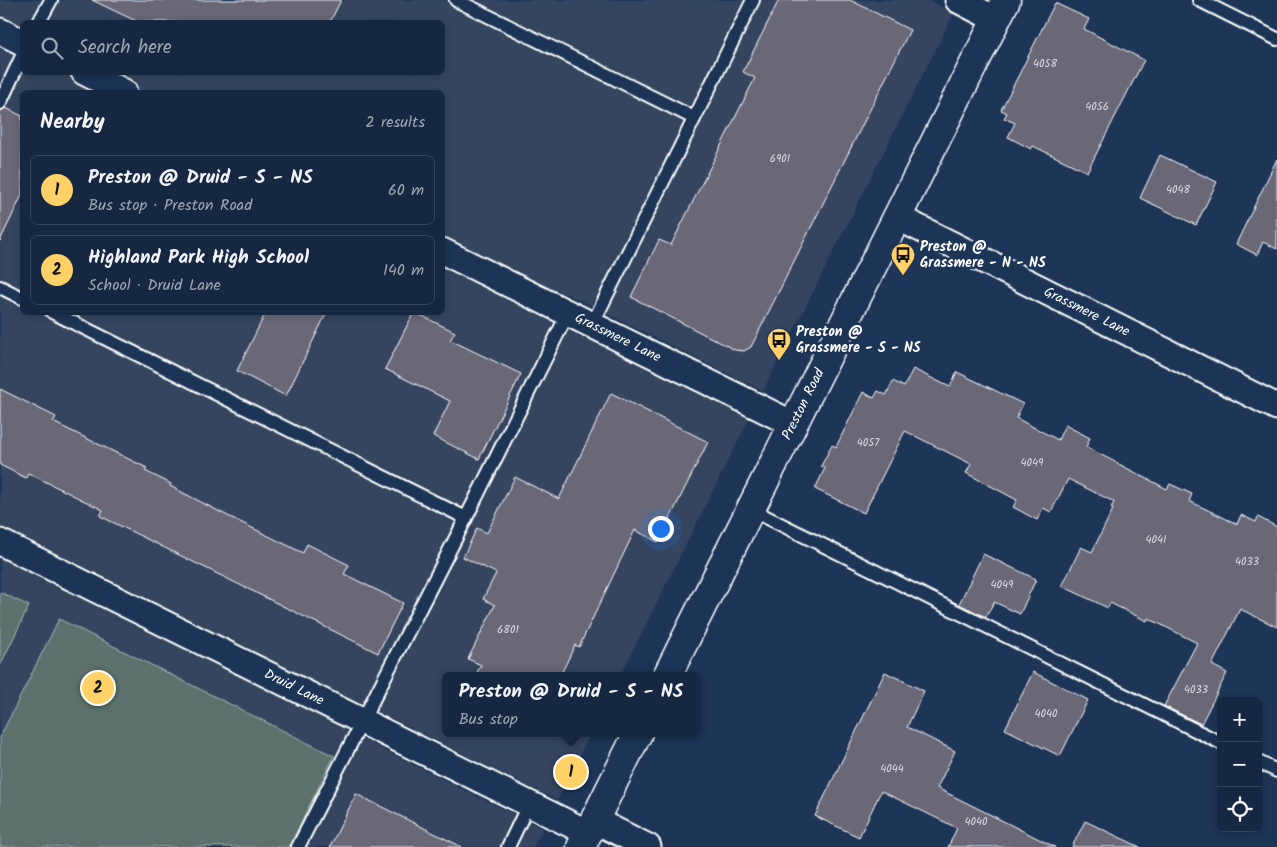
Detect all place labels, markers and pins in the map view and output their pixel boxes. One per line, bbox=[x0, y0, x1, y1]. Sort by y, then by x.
place label: Preston @ Grassmere - N - NS bbox=[920, 236, 1046, 274]
bus stop icon: Preston @ Grassmere - N - NS bbox=[890, 242, 916, 276]
place label: Preston @ Grassmere - S - NS bbox=[796, 321, 921, 359]
bus stop icon: Preston @ Grassmere - S - NS bbox=[766, 327, 792, 361]
pin: 2 bbox=[82, 669, 114, 707]
pin: 1 bbox=[555, 753, 587, 791]

